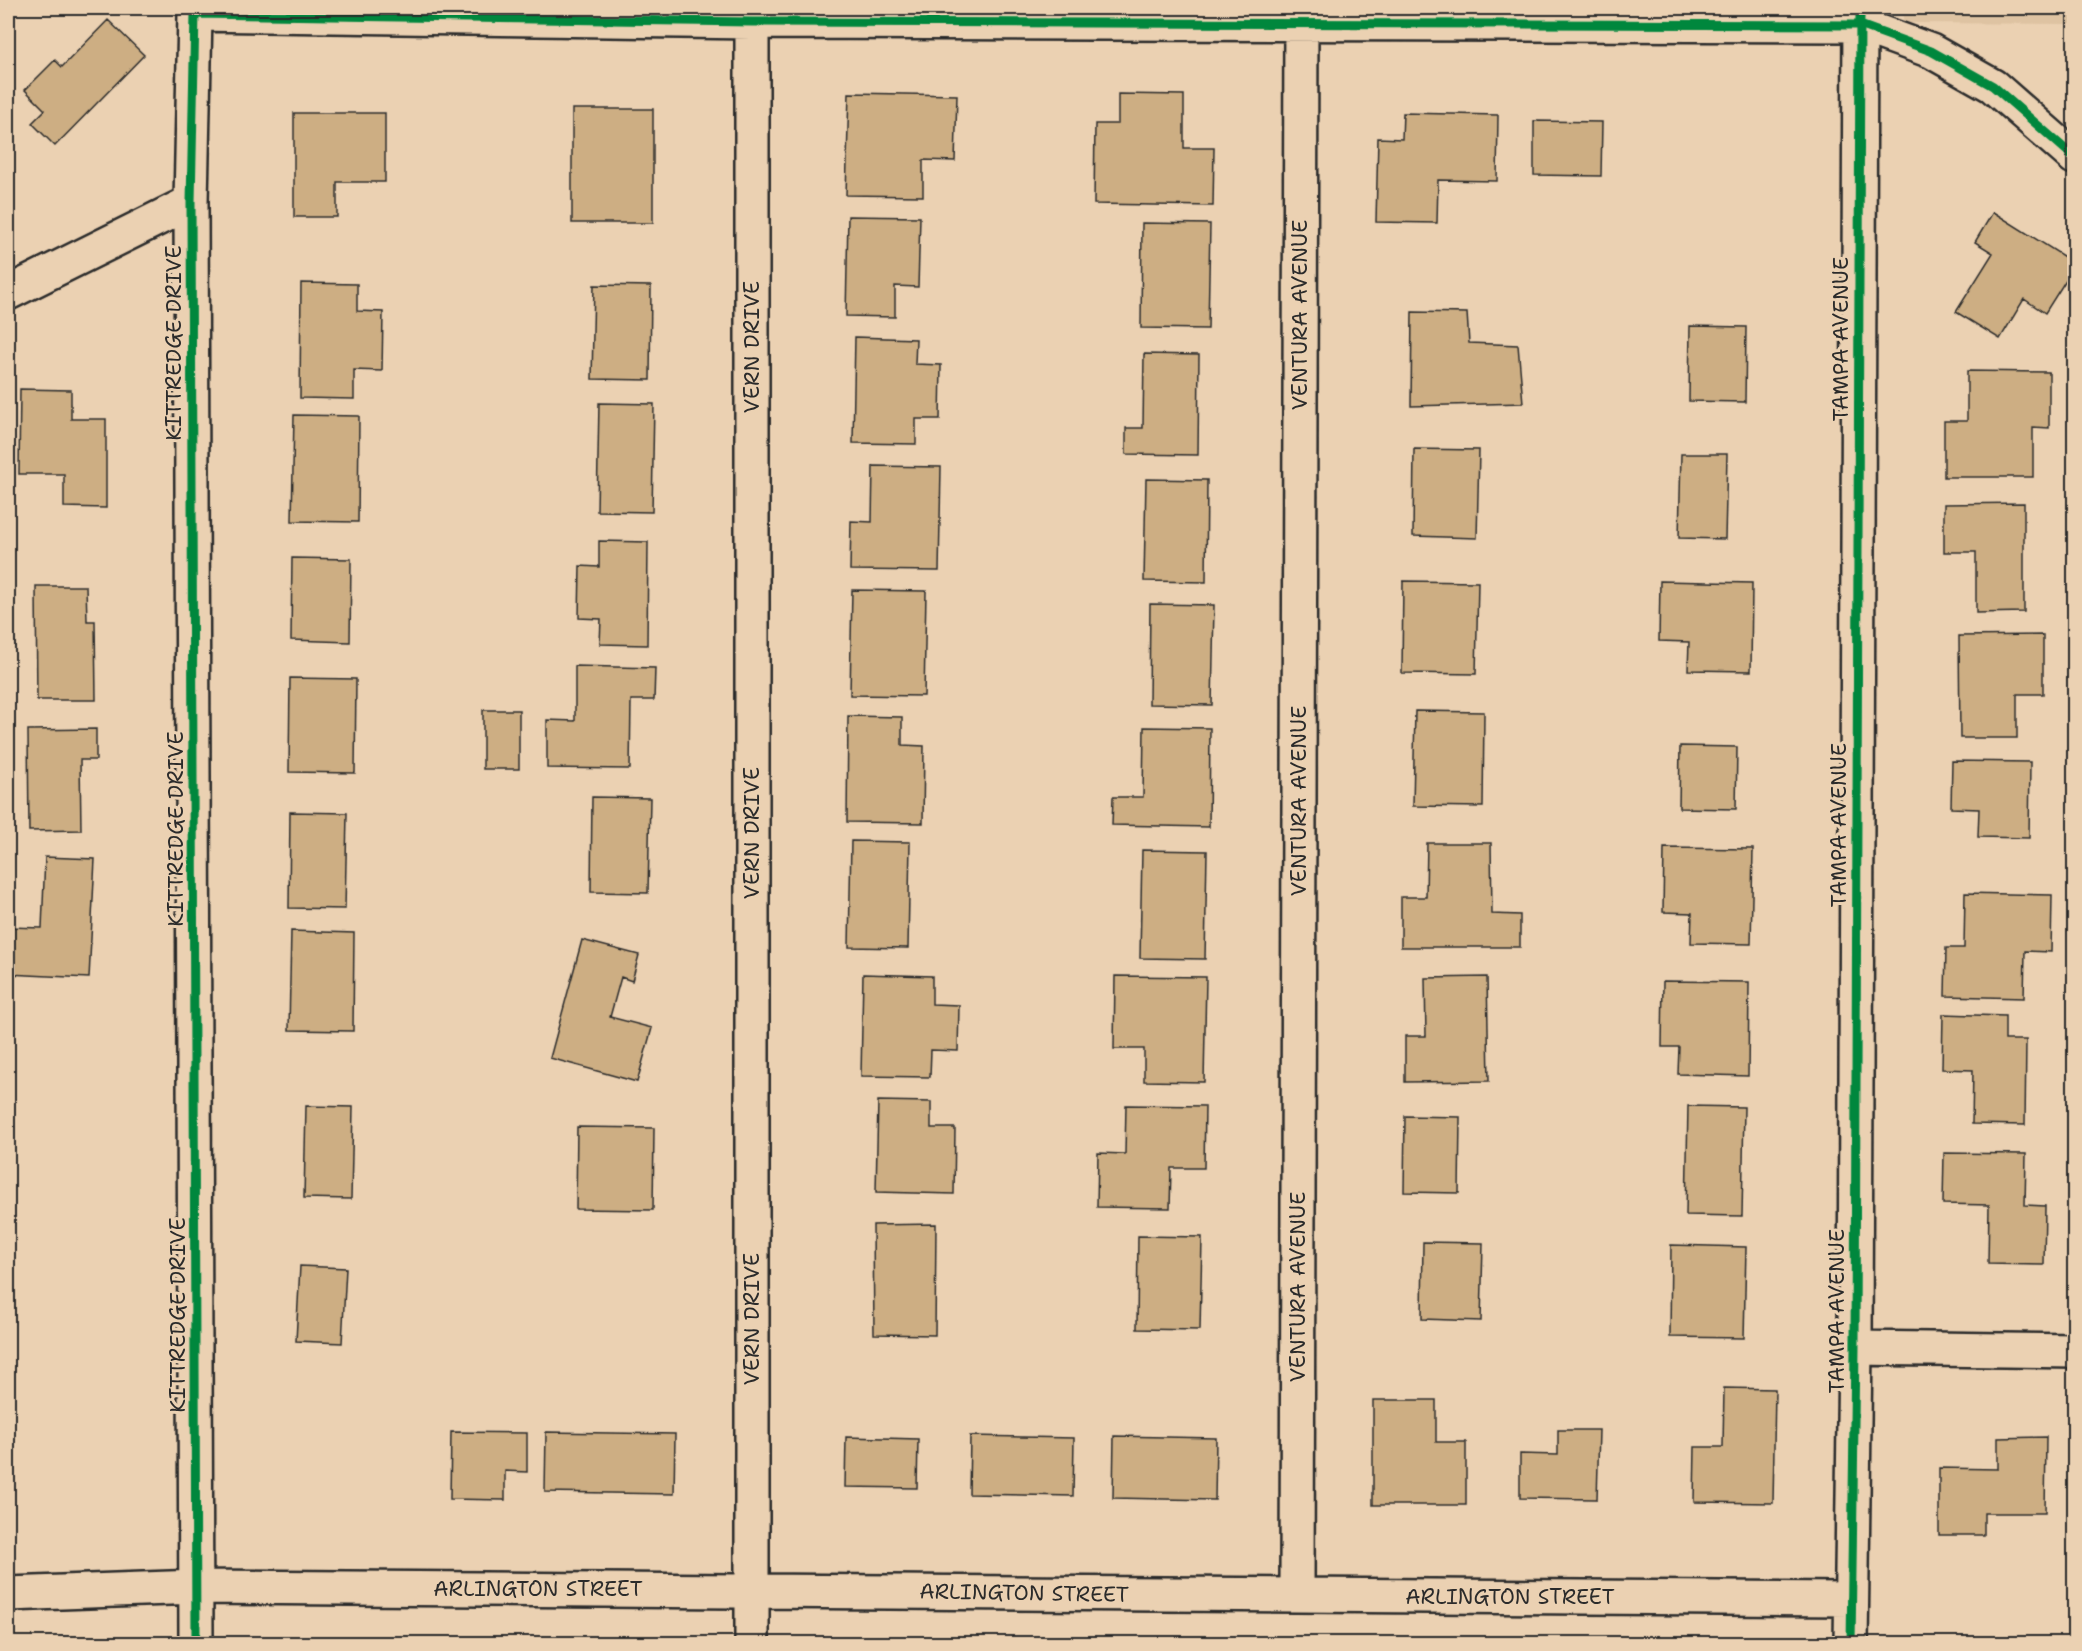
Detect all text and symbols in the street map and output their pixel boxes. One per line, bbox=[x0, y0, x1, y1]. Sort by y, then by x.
street label: VENTURA AVENUE bbox=[1286, 220, 1314, 410]
street label: KITTREDGE DRIVE bbox=[160, 245, 188, 441]
street label: TAMPA AVENUE bbox=[1827, 257, 1855, 421]
street label: VERN DRIVE bbox=[738, 281, 766, 413]
street label: VENTURA AVENUE bbox=[1285, 706, 1313, 896]
street label: KITTREDGE DRIVE bbox=[162, 731, 190, 927]
street label: TAMPA AVENUE bbox=[1825, 743, 1853, 907]
street label: VERN DRIVE bbox=[738, 767, 766, 899]
street label: VENTURA AVENUE bbox=[1284, 1192, 1312, 1382]
street label: KITTREDGE DRIVE bbox=[164, 1217, 192, 1413]
street label: TAMPA AVENUE bbox=[1823, 1229, 1851, 1393]
street label: VERN DRIVE bbox=[738, 1253, 766, 1385]
street label: ARLINGTON STREET bbox=[433, 1575, 643, 1603]
street label: ARLINGTON STREET bbox=[919, 1577, 1129, 1609]
street label: ARLINGTON STREET bbox=[1405, 1583, 1615, 1611]

